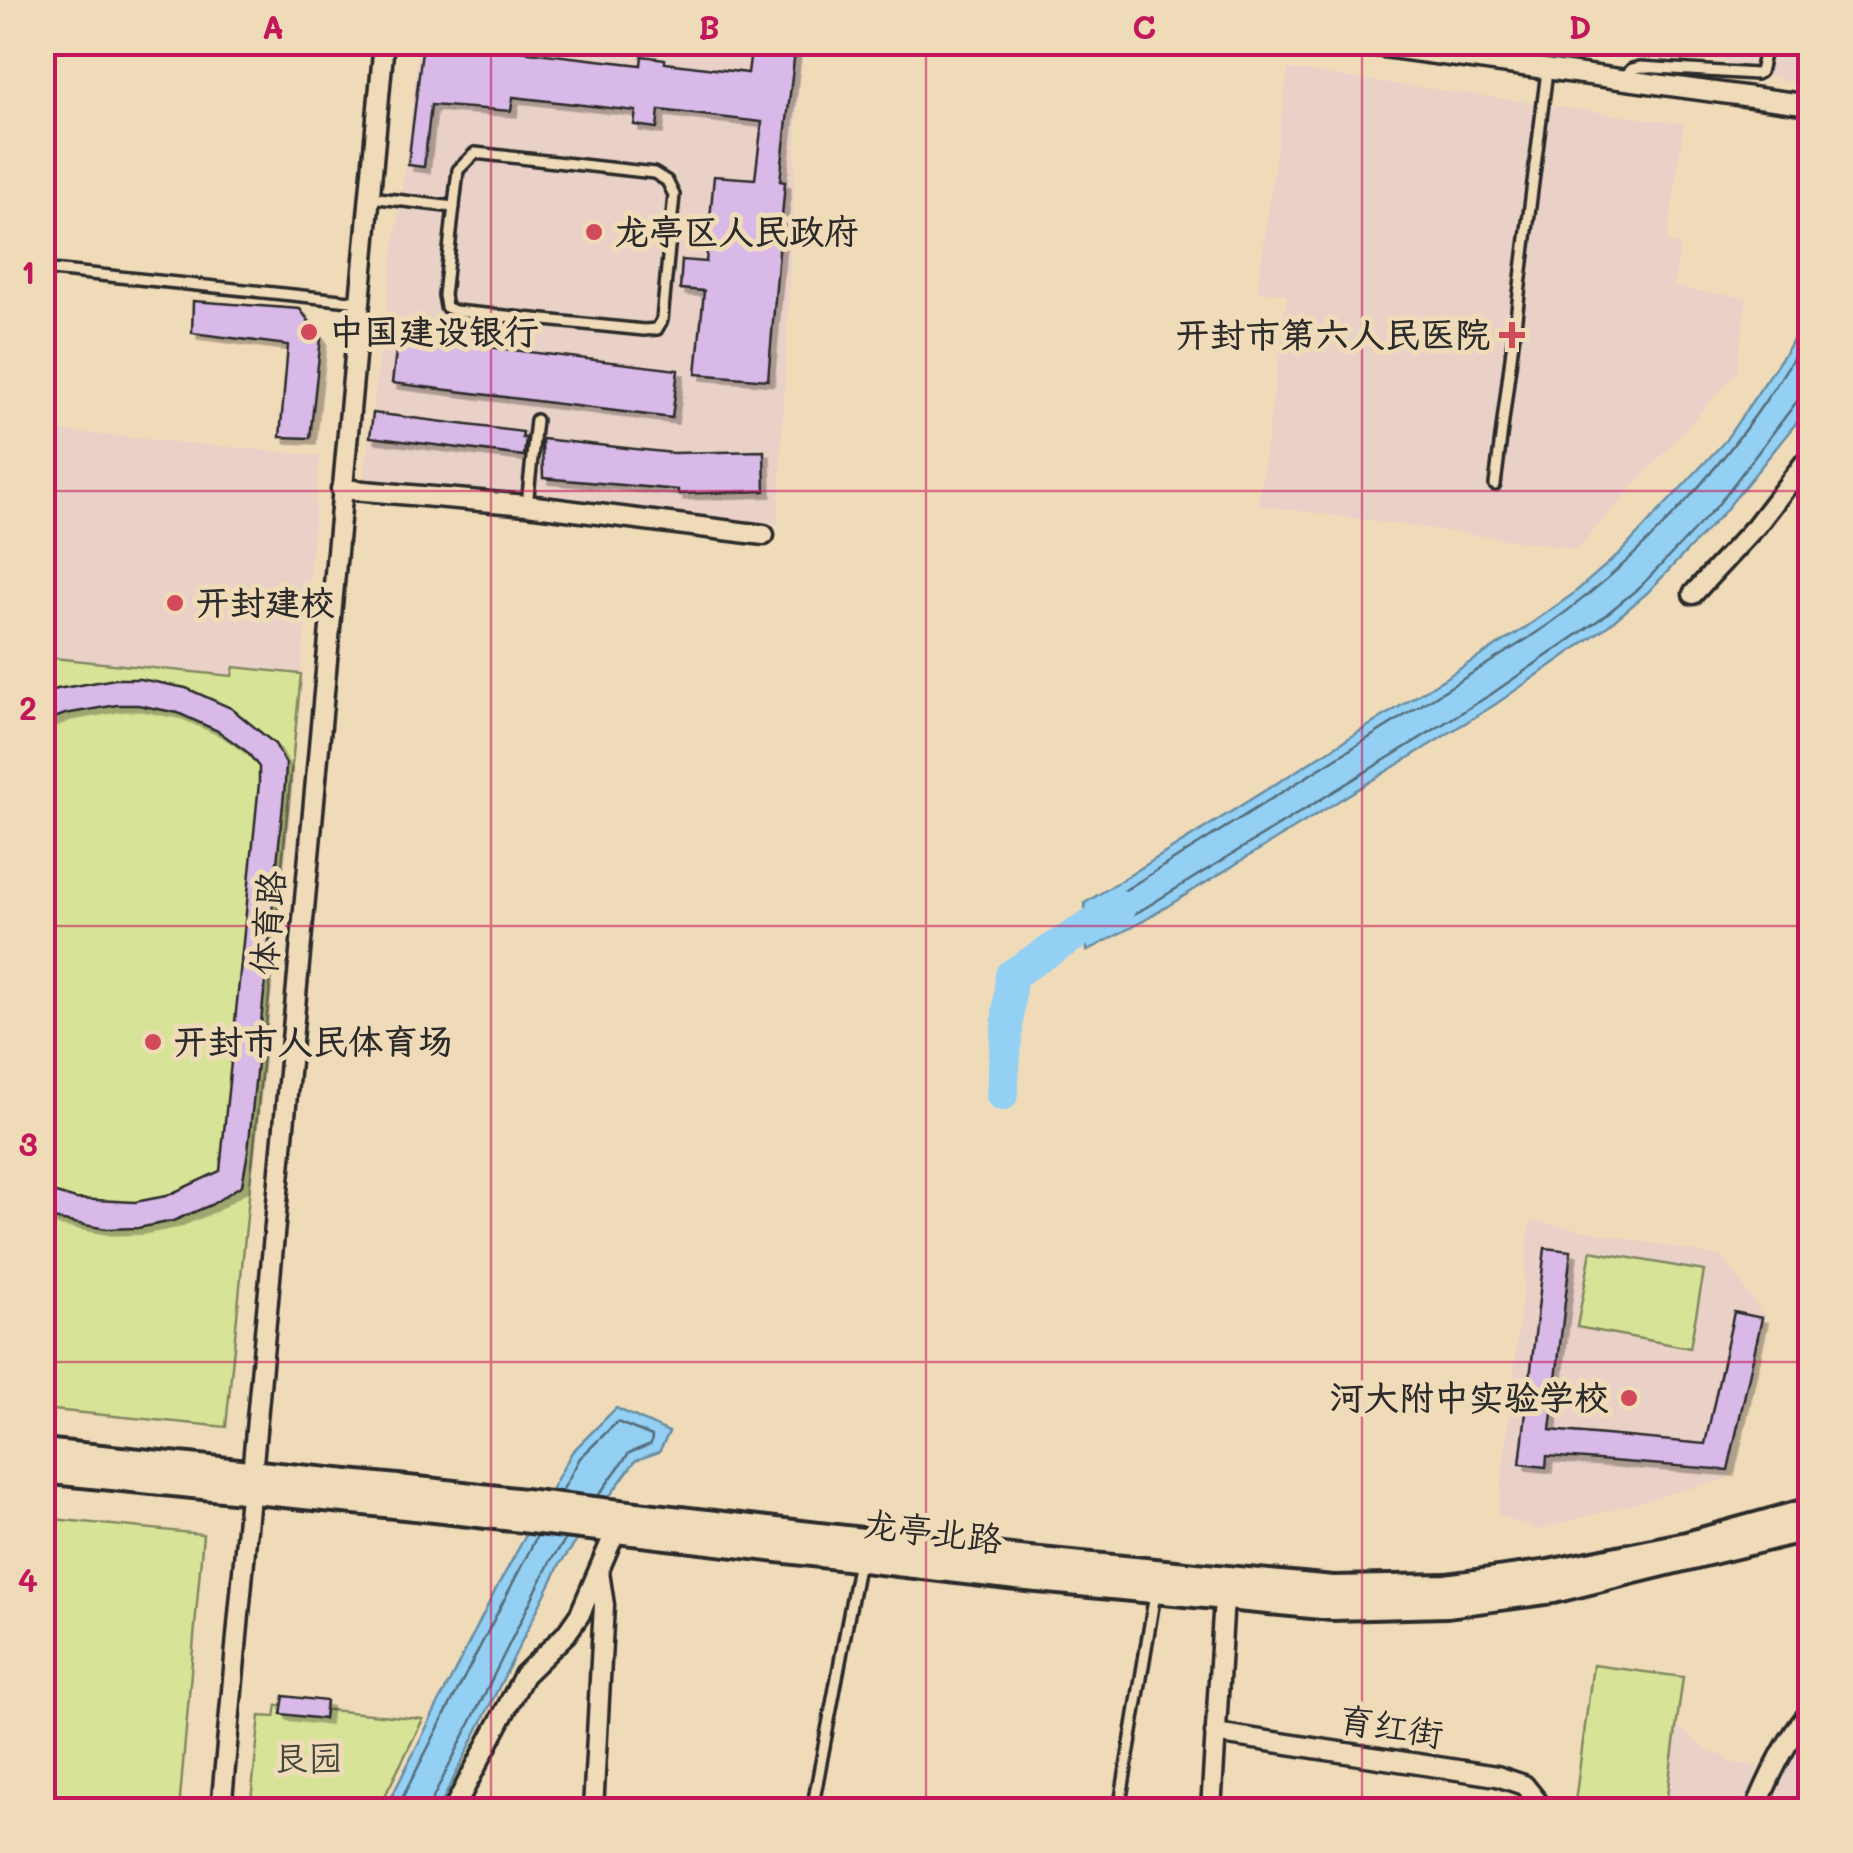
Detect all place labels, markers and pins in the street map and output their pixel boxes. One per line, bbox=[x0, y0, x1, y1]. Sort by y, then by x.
place label: 龙亭区人民政府 bbox=[614, 207, 859, 253]
marker: 龙亭区人民政府 bbox=[583, 221, 605, 243]
place label: 中国建设银行 bbox=[329, 307, 539, 353]
place label: 开封市第六人民医院 bbox=[1175, 310, 1490, 356]
marker: 中国建设银行 bbox=[298, 321, 320, 343]
marker: 开封市第六人民医院 bbox=[1499, 322, 1525, 348]
place label: 开封建校 bbox=[195, 578, 335, 624]
marker: 开封建校 bbox=[164, 592, 186, 614]
place label: 开封市人民体育场 bbox=[173, 1017, 453, 1063]
marker: 开封市人民体育场 bbox=[142, 1031, 164, 1053]
place label: 河大附中实验学校 bbox=[1329, 1373, 1609, 1419]
marker: 河大附中实验学校 bbox=[1618, 1387, 1640, 1409]

